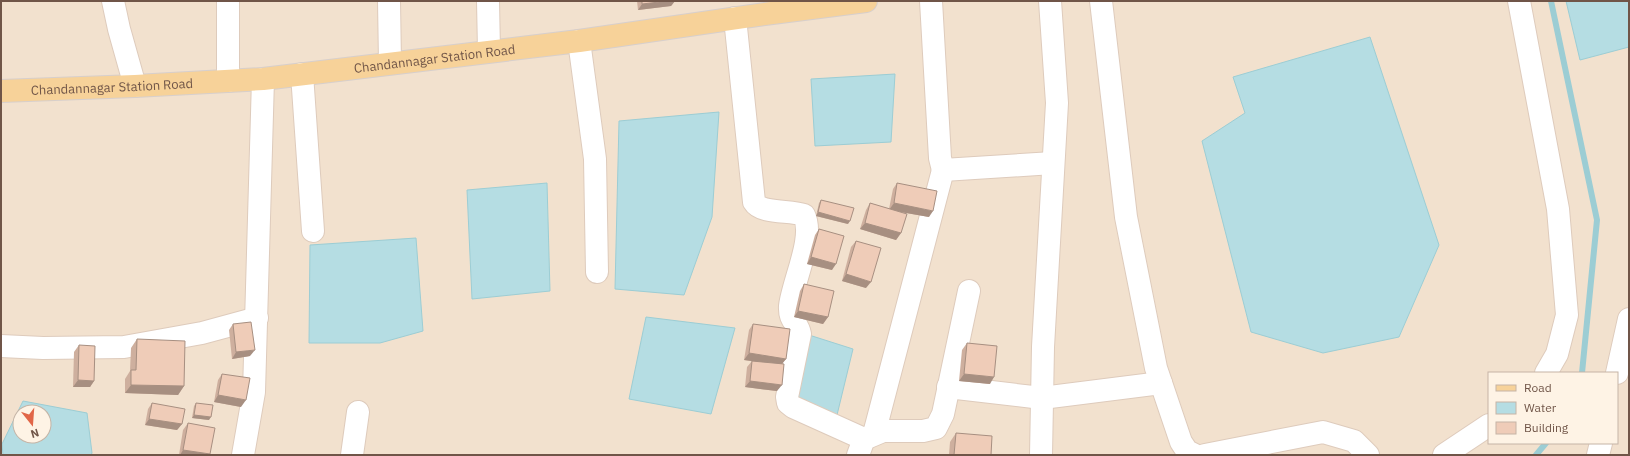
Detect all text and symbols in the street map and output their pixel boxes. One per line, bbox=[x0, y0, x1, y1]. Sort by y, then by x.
street label: Chandannagar Station Road bbox=[353, 41, 516, 77]
street label: Chandannagar Station Road bbox=[31, 75, 193, 99]
legend bbox=[1488, 372, 1618, 444]
text: Road bbox=[1524, 380, 1552, 395]
text: Water bbox=[1524, 400, 1557, 415]
north arrow bbox=[12, 404, 52, 444]
text: Building bbox=[1524, 420, 1569, 435]
text: N bbox=[29, 426, 41, 441]

